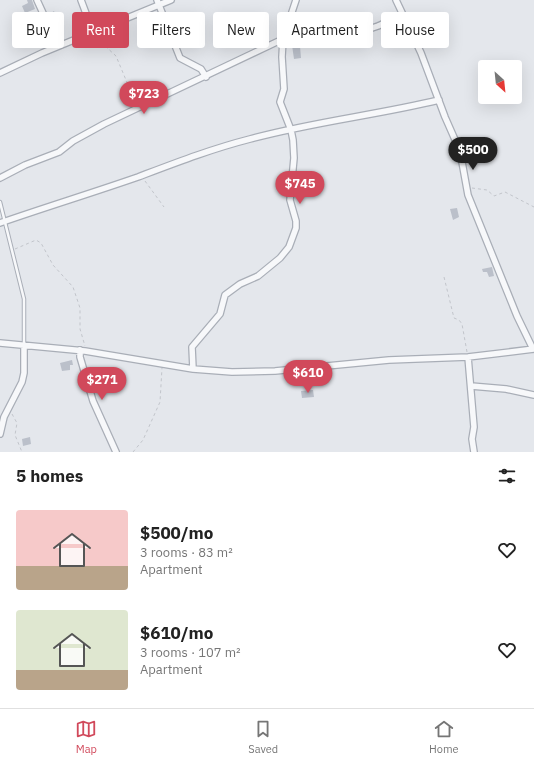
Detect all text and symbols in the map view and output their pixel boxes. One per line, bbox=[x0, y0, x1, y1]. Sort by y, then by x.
chip: Buy bbox=[12, 12, 64, 48]
chip: Rent bbox=[72, 12, 129, 48]
chip: Filters bbox=[137, 12, 205, 48]
chip: New bbox=[213, 12, 269, 48]
chip: Apartment bbox=[277, 12, 373, 48]
chip: House bbox=[381, 12, 449, 48]
north arrow bbox=[478, 60, 522, 104]
map controls bbox=[478, 60, 522, 104]
pin: $723 bbox=[120, 81, 168, 115]
text: $723 bbox=[128, 85, 160, 102]
pin: $500 bbox=[449, 137, 497, 171]
text: $500 bbox=[457, 141, 489, 158]
pin: $745 bbox=[276, 171, 324, 205]
text: $745 bbox=[284, 175, 316, 192]
pin: $610 bbox=[284, 360, 332, 394]
text: $610 bbox=[292, 364, 324, 381]
pin: $271 bbox=[78, 367, 126, 401]
text: $271 bbox=[86, 371, 118, 388]
text: 5 homes bbox=[16, 465, 83, 487]
icon: filters bbox=[496, 465, 518, 487]
text: $500/mo bbox=[140, 522, 213, 544]
icon: home bbox=[48, 526, 96, 574]
icon: heart bbox=[496, 539, 518, 561]
text: 3 rooms · 83 m² bbox=[140, 544, 233, 561]
text: Apartment bbox=[140, 561, 203, 578]
text: $610/mo bbox=[140, 622, 213, 644]
icon: home bbox=[48, 626, 96, 674]
icon: heart bbox=[496, 639, 518, 661]
text: 3 rooms · 107 m² bbox=[140, 644, 241, 661]
text: Apartment bbox=[140, 661, 203, 678]
tab: Map bbox=[75, 718, 97, 756]
tab: Saved bbox=[248, 718, 278, 756]
tab: Home bbox=[429, 718, 459, 756]

